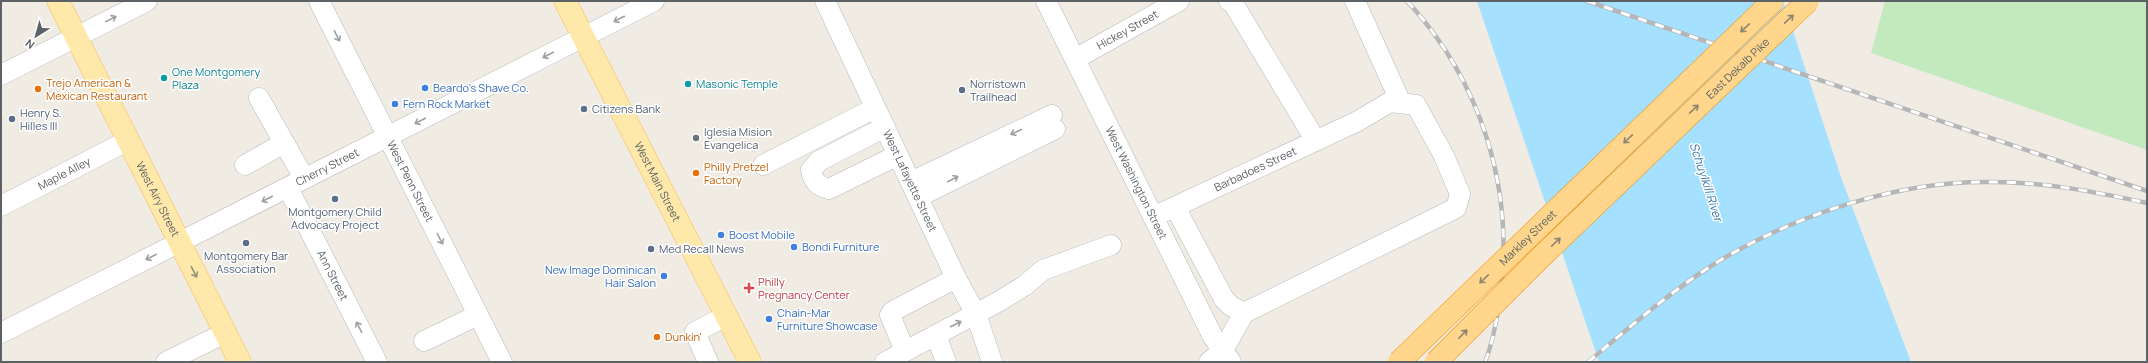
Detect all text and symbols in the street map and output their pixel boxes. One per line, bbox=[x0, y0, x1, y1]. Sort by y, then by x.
street label: Hickey Street bbox=[1094, 6, 1161, 53]
one-way arrow bbox=[1784, 14, 1794, 24]
one-way arrow bbox=[105, 15, 117, 22]
north arrow bbox=[16, 16, 56, 56]
one-way arrow bbox=[613, 16, 625, 23]
one-way arrow bbox=[1740, 23, 1750, 33]
one-way arrow bbox=[334, 30, 341, 42]
street label: East Dekalb Pike bbox=[1702, 34, 1773, 102]
text: N bbox=[22, 36, 37, 53]
one-way arrow bbox=[542, 52, 554, 60]
place label: One Montgomery Plaza bbox=[172, 64, 260, 92]
marker: One Montgomery Plaza bbox=[159, 73, 169, 83]
place label: Trejo American & Mexican Restaurant bbox=[46, 75, 148, 103]
place label: Masonic Temple bbox=[696, 76, 778, 91]
place label: Norristown Trailhead bbox=[970, 76, 1026, 104]
marker: Masonic Temple bbox=[683, 79, 693, 89]
place label: Beardo's Shave Co. bbox=[433, 80, 529, 95]
marker: Beardo's Shave Co. bbox=[420, 83, 430, 93]
marker: Trejo American & Mexican Restaurant bbox=[33, 84, 43, 94]
marker: Norristown Trailhead bbox=[957, 85, 967, 95]
place label: Fern Rock Market bbox=[403, 96, 490, 111]
marker: Fern Rock Market bbox=[390, 99, 400, 109]
place label: Citizens Bank bbox=[592, 101, 661, 116]
marker: Citizens Bank bbox=[579, 104, 589, 114]
one-way arrow bbox=[1689, 104, 1700, 113]
place label: Henry S. Hilles III bbox=[20, 105, 62, 133]
marker: Henry S. Hilles III bbox=[7, 114, 17, 124]
one-way arrow bbox=[414, 118, 426, 125]
place label: Iglesia Mision Evangelica bbox=[704, 124, 772, 152]
street label: West Washington Street bbox=[1102, 124, 1171, 241]
street label: West Lafayette Street bbox=[880, 127, 941, 234]
one-way arrow bbox=[1011, 129, 1023, 136]
marker: Iglesia Mision Evangelica bbox=[691, 133, 701, 143]
one-way arrow bbox=[1623, 135, 1633, 144]
street label: West Penn Street bbox=[384, 138, 438, 224]
street label: West Main Street bbox=[631, 139, 685, 224]
water label: Schuylkill River bbox=[1686, 140, 1728, 225]
street label: Barbadoes Street bbox=[1212, 143, 1299, 194]
street label: Cherry Street bbox=[293, 144, 361, 189]
street label: Maple Alley bbox=[35, 153, 93, 193]
street label: West Airy Street bbox=[133, 159, 184, 239]
place label: Philly Pretzel Factory bbox=[704, 159, 769, 187]
marker: Philly Pretzel Factory bbox=[691, 168, 701, 178]
one-way arrow bbox=[946, 175, 958, 182]
marker: Montgomery Child Advocacy Project bbox=[330, 194, 340, 204]
one-way arrow bbox=[261, 195, 273, 203]
place label: Montgomery Child Advocacy Project bbox=[288, 204, 382, 232]
street label: Markley Street bbox=[1496, 206, 1559, 268]
place label: Boost Mobile bbox=[729, 227, 795, 242]
marker: Boost Mobile bbox=[716, 230, 726, 240]
one-way arrow bbox=[437, 233, 444, 245]
marker: Montgomery Bar Association bbox=[241, 238, 251, 248]
one-way arrow bbox=[1551, 238, 1561, 247]
place label: Bondi Furniture bbox=[802, 239, 880, 254]
place label: Med Recall News bbox=[659, 241, 744, 256]
marker: Bondi Furniture bbox=[789, 242, 799, 252]
marker: Med Recall News bbox=[646, 244, 656, 254]
street label: Ann Street bbox=[314, 247, 352, 303]
place label: Montgomery Bar Association bbox=[204, 248, 288, 276]
one-way arrow bbox=[145, 254, 157, 261]
place label: New Image Dominican Hair Salon bbox=[545, 262, 656, 290]
one-way arrow bbox=[191, 266, 198, 278]
marker: New Image Dominican Hair Salon bbox=[659, 271, 669, 281]
place label: Philly Pregnancy Center bbox=[758, 274, 850, 302]
one-way arrow bbox=[1479, 274, 1489, 283]
marker: Philly Pregnancy Center bbox=[743, 282, 755, 294]
place label: Chain-Mar Furniture Showcase bbox=[777, 305, 878, 333]
marker: Chain-Mar Furniture Showcase bbox=[764, 314, 774, 324]
one-way arrow bbox=[950, 320, 962, 327]
one-way arrow bbox=[355, 321, 362, 333]
place label: Dunkin' bbox=[665, 329, 702, 344]
one-way arrow bbox=[1459, 329, 1468, 339]
marker: Dunkin' bbox=[652, 332, 662, 342]

